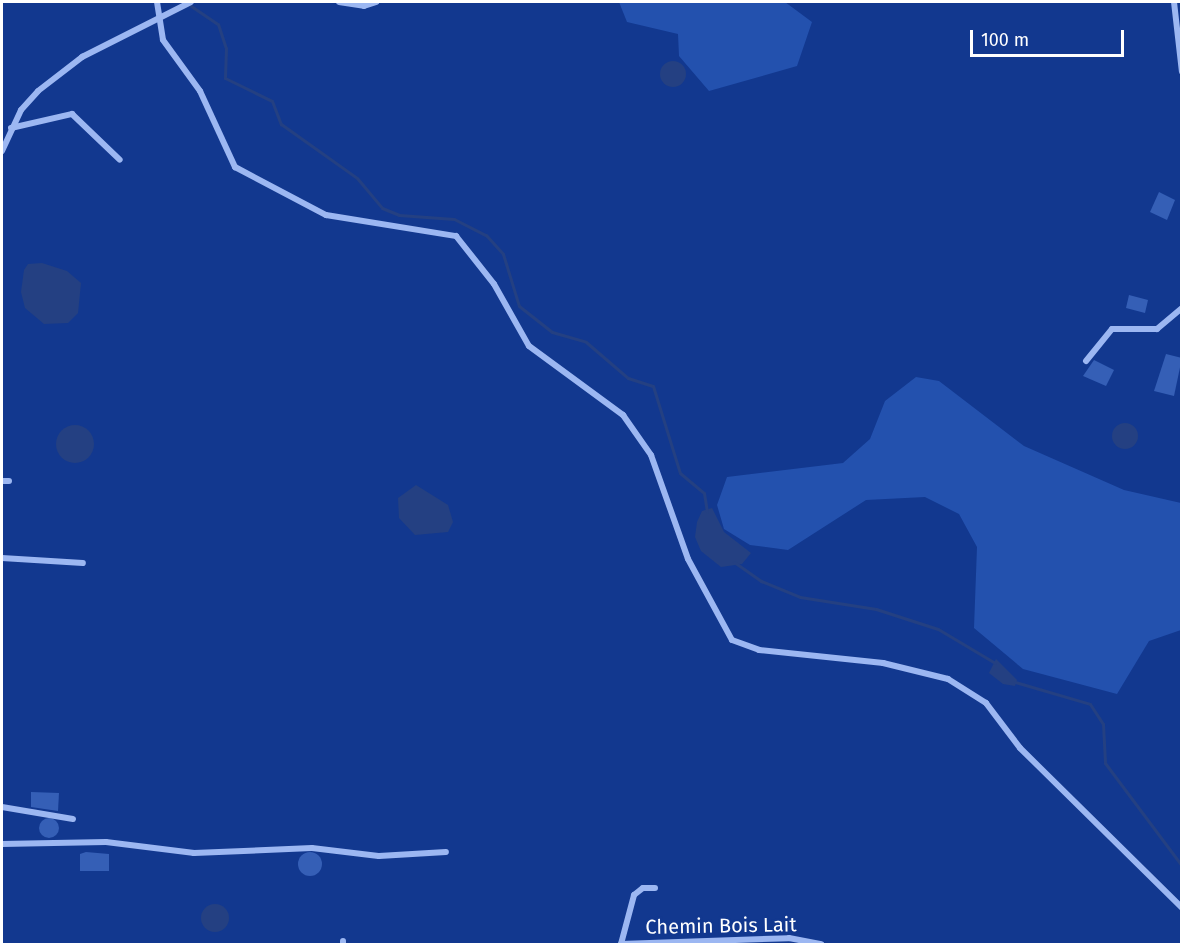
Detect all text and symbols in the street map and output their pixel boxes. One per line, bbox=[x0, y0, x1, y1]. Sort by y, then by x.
scale bar bbox=[973, 18, 1128, 56]
text: 100 m bbox=[981, 29, 1029, 51]
street label: Chemin Bois Lait bbox=[645, 913, 797, 939]

